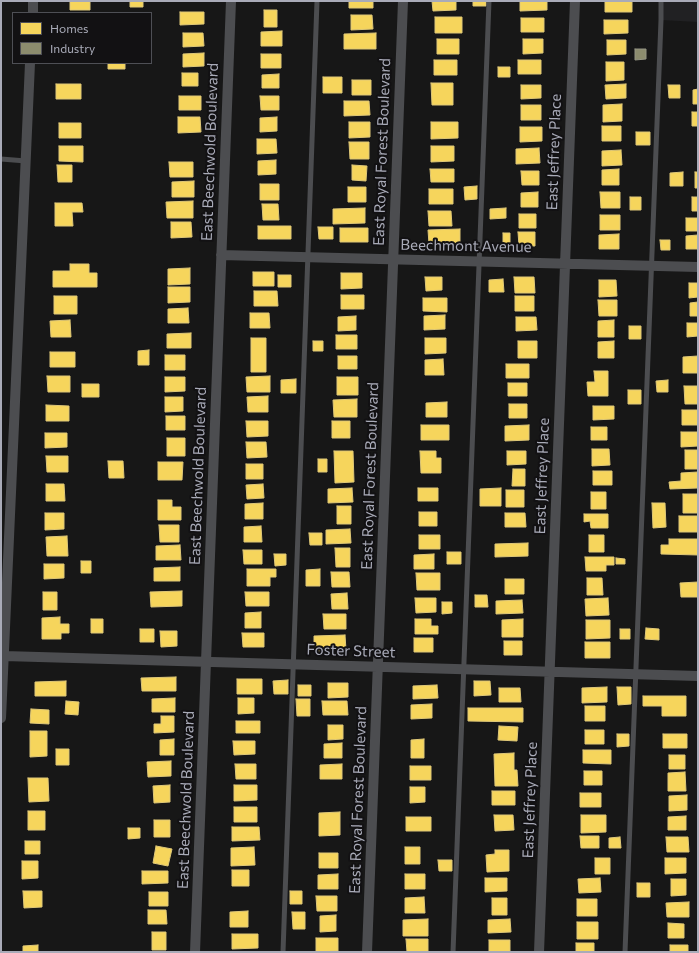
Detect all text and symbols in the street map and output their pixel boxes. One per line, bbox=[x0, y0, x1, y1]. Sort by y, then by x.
legend bbox=[12, 12, 152, 64]
text: Homes bbox=[50, 21, 88, 35]
text: Industry bbox=[50, 41, 95, 55]
street label: East Royal Forest Boulevard bbox=[370, 58, 394, 246]
street label: East Beechwold Boulevard bbox=[198, 63, 222, 241]
street label: East Jeffrey Place bbox=[543, 93, 565, 211]
street label: Beechmont Avenue bbox=[400, 236, 532, 256]
street label: East Royal Forest Boulevard bbox=[358, 382, 382, 570]
street label: East Beechwold Boulevard bbox=[186, 387, 210, 565]
street label: East Jeffrey Place bbox=[531, 417, 553, 535]
street label: Foster Street bbox=[306, 640, 396, 662]
street label: East Royal Forest Boulevard bbox=[346, 706, 370, 894]
street label: East Beechwold Boulevard bbox=[174, 711, 198, 889]
street label: East Jeffrey Place bbox=[519, 741, 541, 859]

